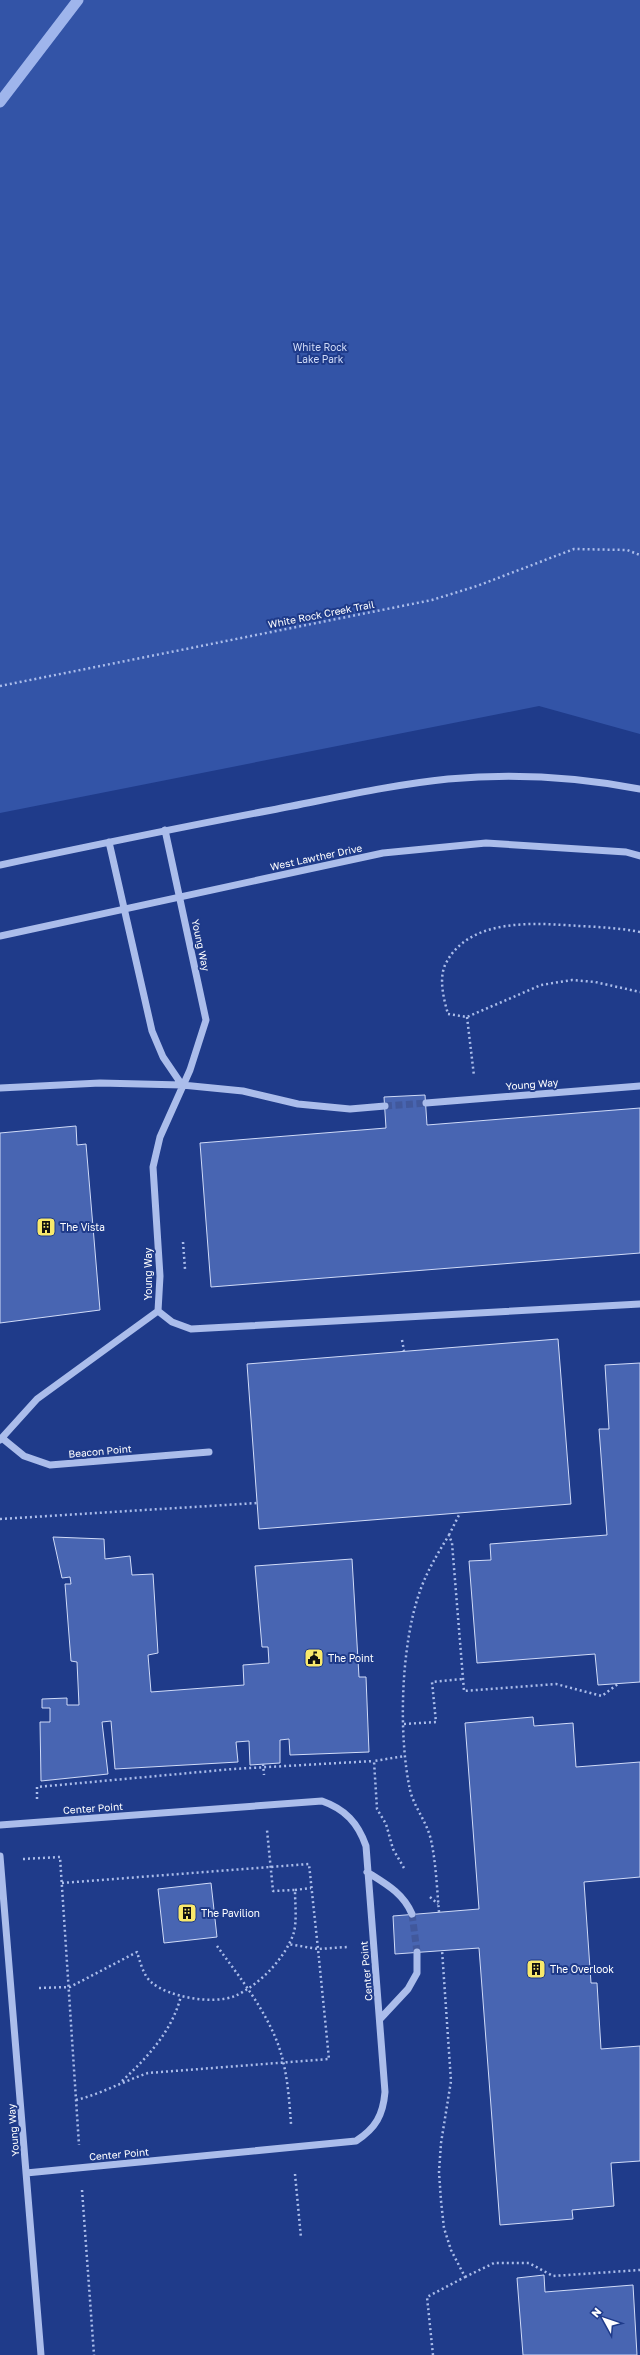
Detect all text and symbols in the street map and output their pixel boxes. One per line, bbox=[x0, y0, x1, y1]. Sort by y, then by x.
park label: White Rock Lake Park bbox=[293, 341, 348, 365]
street label: White Rock Creek Trail bbox=[267, 598, 375, 630]
street label: West Lawther Drive bbox=[269, 841, 363, 873]
street label: Young Way bbox=[190, 918, 212, 972]
street label: Young Way bbox=[505, 1076, 559, 1092]
building icon: The Vista bbox=[35, 1216, 57, 1238]
place label: The Vista bbox=[60, 1221, 105, 1233]
street label: Young Way bbox=[142, 1247, 154, 1300]
street label: Beacon Point bbox=[68, 1442, 132, 1460]
public building icon: The Point bbox=[303, 1647, 325, 1669]
place label: The Point bbox=[328, 1652, 374, 1664]
street label: Center Point bbox=[63, 1800, 123, 1816]
building icon: The Pavilion bbox=[176, 1902, 198, 1924]
place label: The Pavilion bbox=[201, 1907, 260, 1919]
street label: Center Point bbox=[357, 1941, 375, 2001]
building icon: The Overlook bbox=[525, 1958, 547, 1980]
place label: The Overlook bbox=[550, 1963, 614, 1975]
street label: Young Way bbox=[5, 2103, 21, 2157]
street label: Center Point bbox=[89, 2145, 149, 2163]
north arrow bbox=[584, 2299, 624, 2339]
text: N bbox=[588, 2305, 604, 2320]

